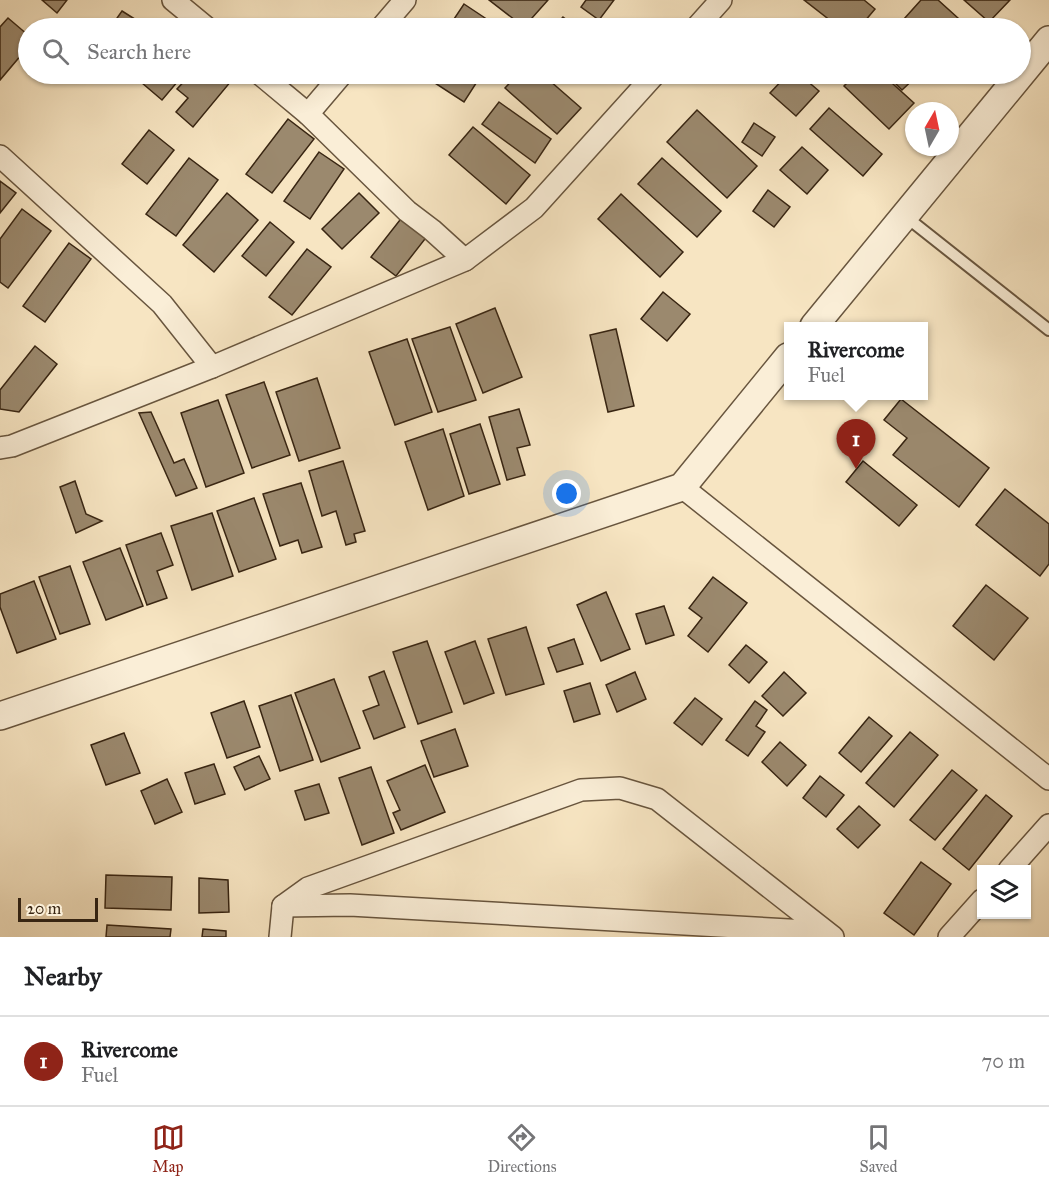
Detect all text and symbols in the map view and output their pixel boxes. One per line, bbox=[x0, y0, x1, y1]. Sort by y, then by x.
search box bbox=[18, 18, 1031, 84]
icon: search bbox=[39, 35, 72, 68]
text: Search here bbox=[87, 38, 191, 65]
north arrow bbox=[905, 102, 959, 156]
popup bbox=[784, 322, 928, 400]
text: Rivercome bbox=[808, 336, 904, 363]
text: Fuel bbox=[808, 363, 845, 387]
pin: 1 bbox=[836, 420, 876, 469]
your location bbox=[552, 479, 581, 508]
map controls bbox=[977, 865, 1031, 919]
button: layers bbox=[977, 865, 1031, 919]
scale bar bbox=[18, 895, 98, 922]
text: 20 m bbox=[27, 899, 61, 918]
text: Nearby bbox=[24, 960, 102, 992]
text: Rivercome bbox=[81, 1036, 178, 1063]
text: 1 bbox=[40, 1049, 47, 1073]
text: 70 m bbox=[982, 1049, 1025, 1073]
text: Fuel bbox=[81, 1063, 118, 1087]
tab: Map bbox=[152, 1121, 185, 1176]
tab: Directions bbox=[488, 1121, 556, 1176]
tab: Saved bbox=[859, 1121, 897, 1176]

